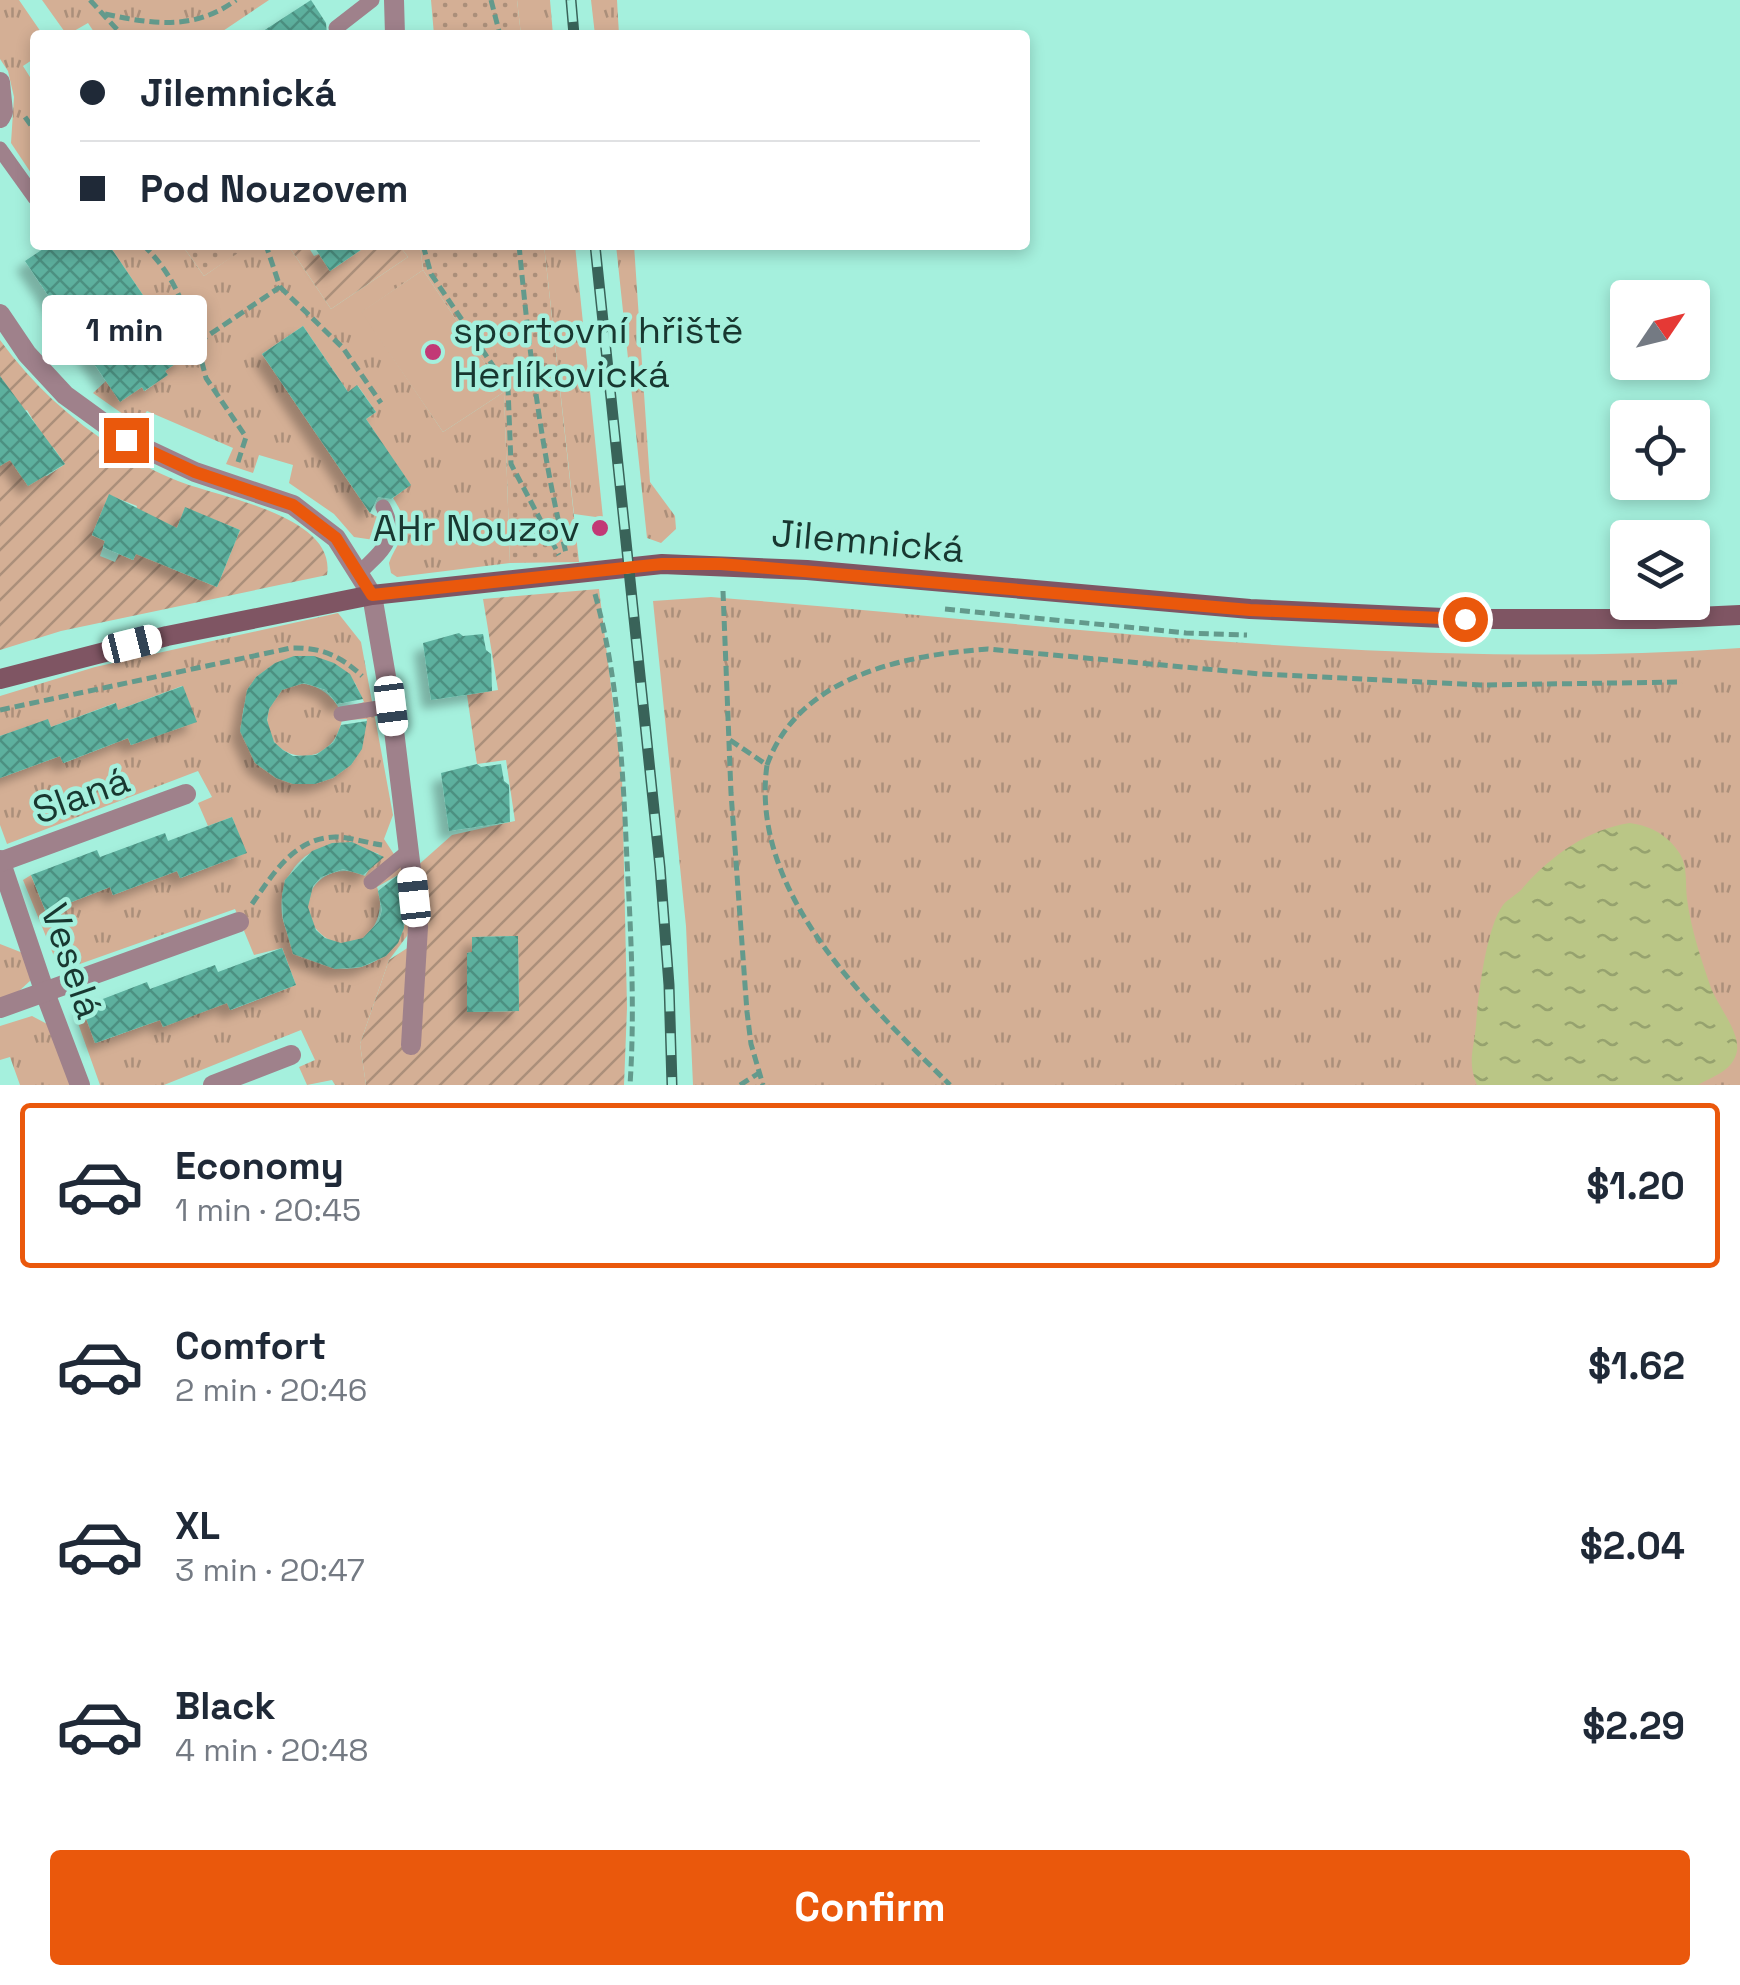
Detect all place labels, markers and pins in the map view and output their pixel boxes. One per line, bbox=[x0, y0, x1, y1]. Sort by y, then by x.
place label: sportovní hřiště Herlíkovická bbox=[453, 306, 743, 398]
marker: sportovní hřiště Herlíkovická bbox=[422, 341, 444, 363]
place label: AHr Nouzov bbox=[373, 504, 580, 552]
marker: AHr Nouzov bbox=[589, 517, 611, 539]

